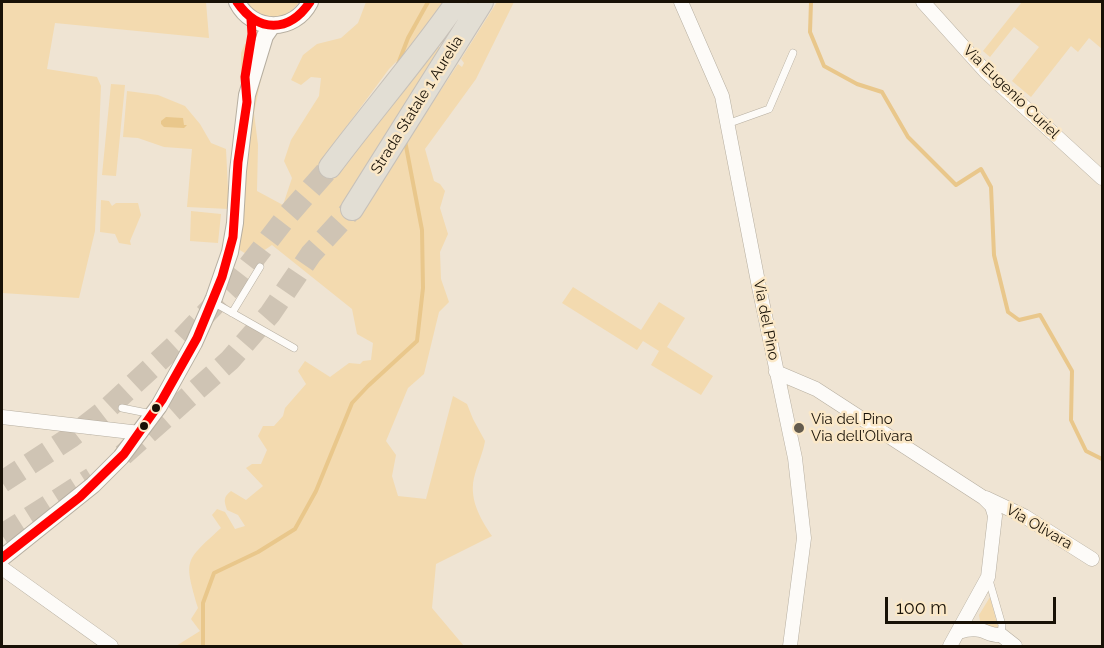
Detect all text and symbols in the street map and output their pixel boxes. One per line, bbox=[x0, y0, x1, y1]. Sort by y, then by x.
street label: Strada Statale 1 Aurelia bbox=[367, 33, 467, 177]
street label: Via Eugenio Curiel bbox=[959, 41, 1063, 143]
street label: Via del Pino bbox=[749, 278, 783, 362]
unlabelled marker bbox=[150, 402, 162, 414]
place label: Via del Pino Via dell’Olivara bbox=[811, 410, 913, 445]
unlabelled marker bbox=[138, 420, 150, 432]
marker: Via del Pino Via dell’Olivara bbox=[792, 421, 806, 435]
street label: Via Olivara bbox=[1003, 501, 1075, 553]
scale bar bbox=[888, 585, 1059, 623]
text: 100 m bbox=[896, 597, 947, 618]

